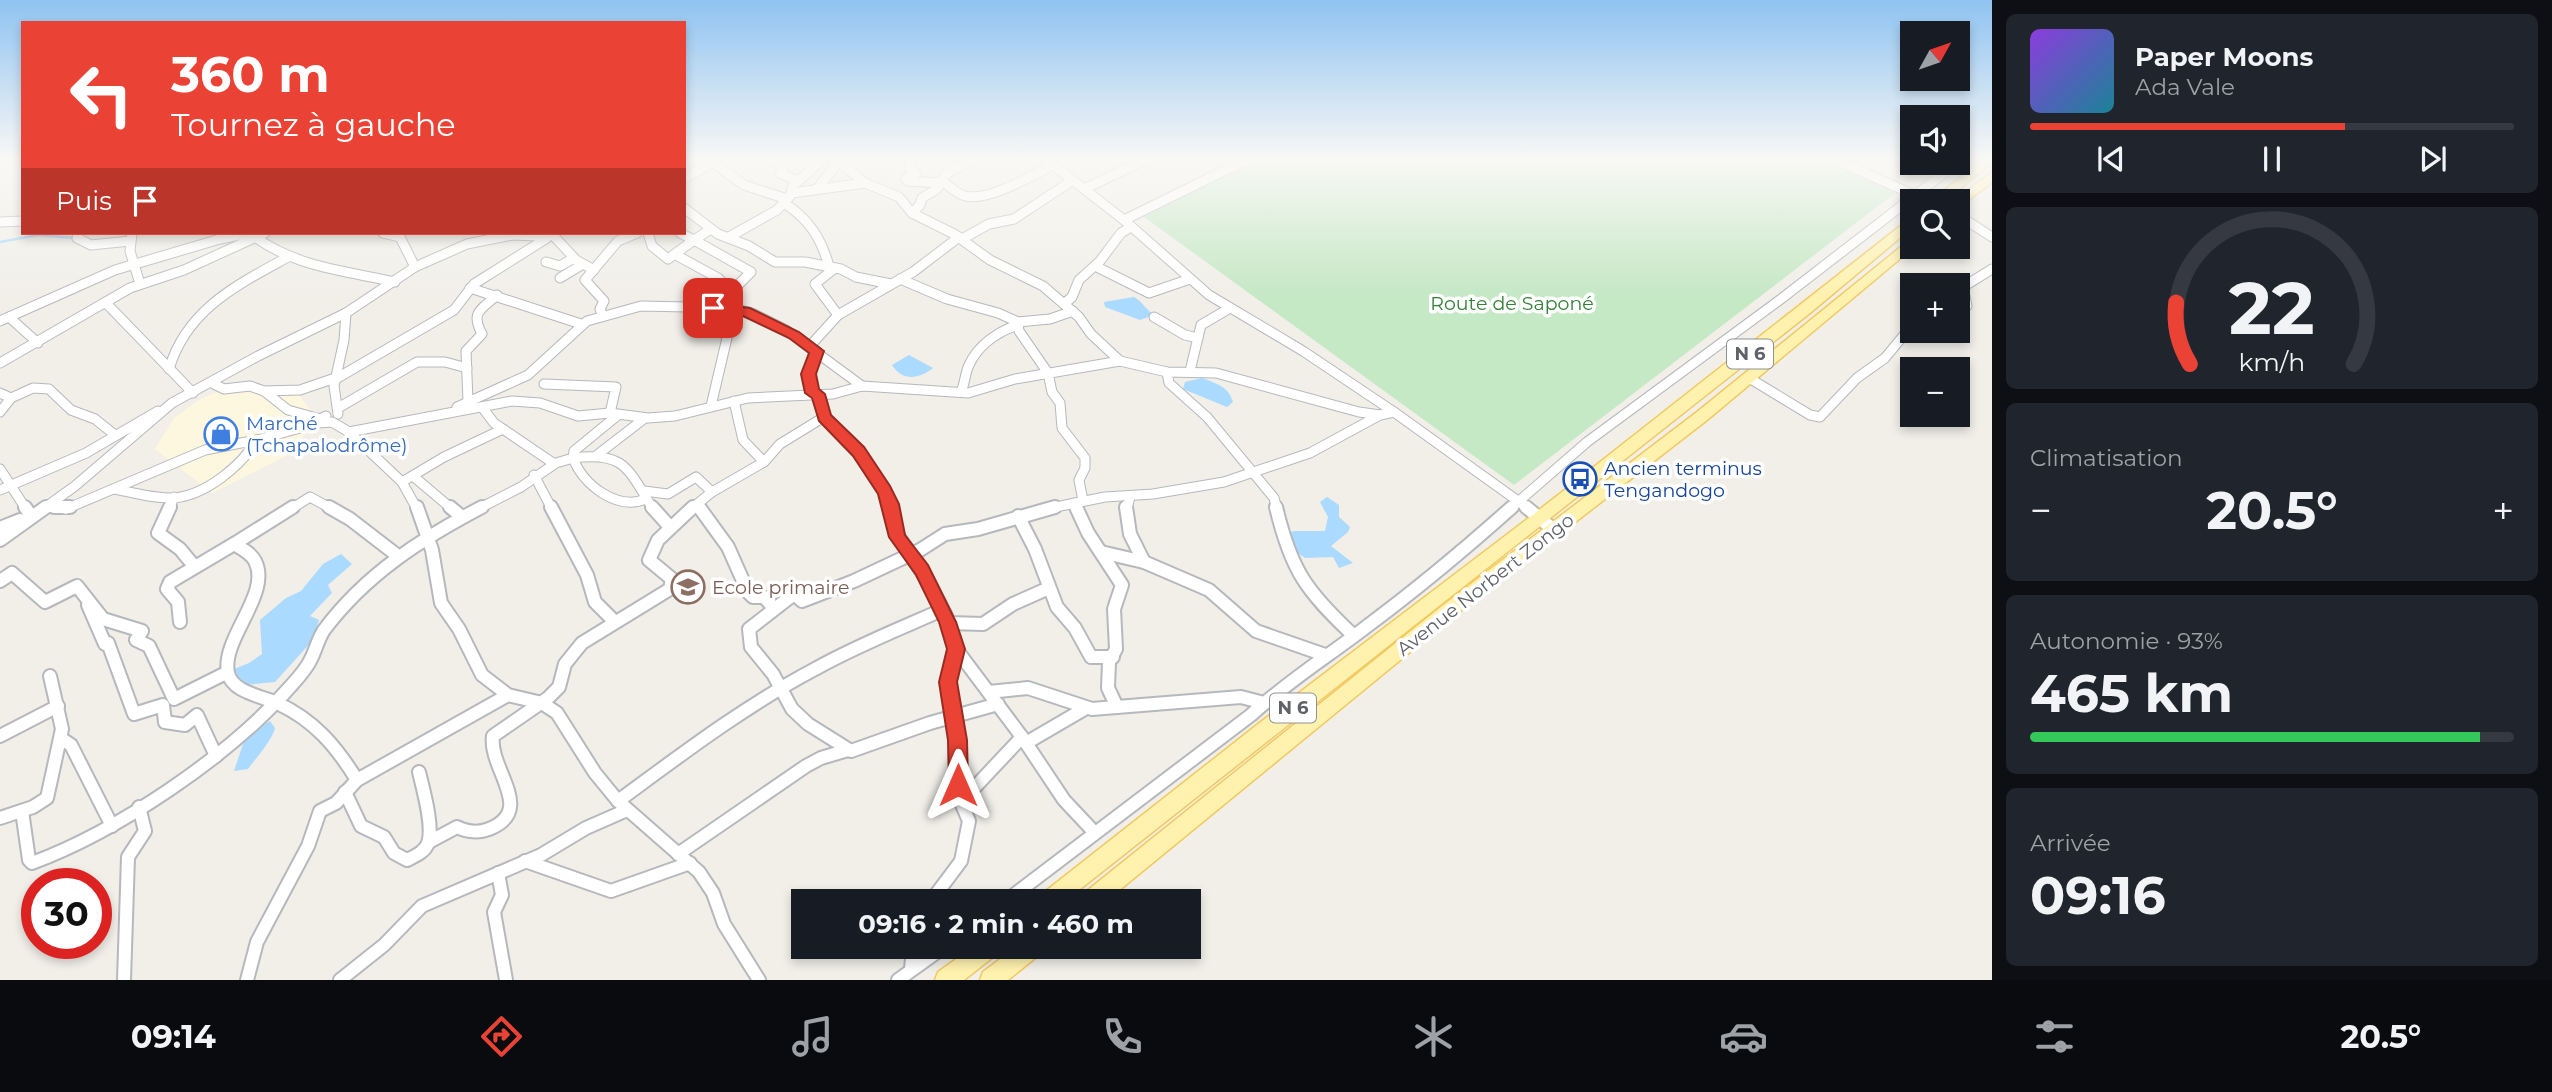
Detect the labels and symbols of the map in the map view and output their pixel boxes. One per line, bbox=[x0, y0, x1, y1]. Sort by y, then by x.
north arrow bbox=[1900, 21, 1970, 91]
pin bbox=[683, 278, 743, 338]
park label: Route de Saponé bbox=[1430, 292, 1594, 315]
road number: N 6 bbox=[1727, 340, 1773, 368]
place label: Marché (Tchapalodrôme) bbox=[246, 412, 408, 457]
shop icon: Marché (Tchapalodrôme) bbox=[202, 415, 240, 453]
place label: Ancien terminus Tengandogo bbox=[1604, 457, 1762, 502]
bus stop icon: Ancien terminus Tengandogo bbox=[1561, 460, 1599, 498]
street label: Avenue Norbert Zongo bbox=[1392, 508, 1578, 661]
school or university icon: Ecole primaire bbox=[669, 568, 707, 606]
place label: Ecole primaire bbox=[712, 576, 849, 599]
road number: N 6 bbox=[1270, 694, 1316, 722]
position arrow bbox=[921, 748, 995, 822]
speed limit sign: 30 bbox=[21, 868, 112, 959]

